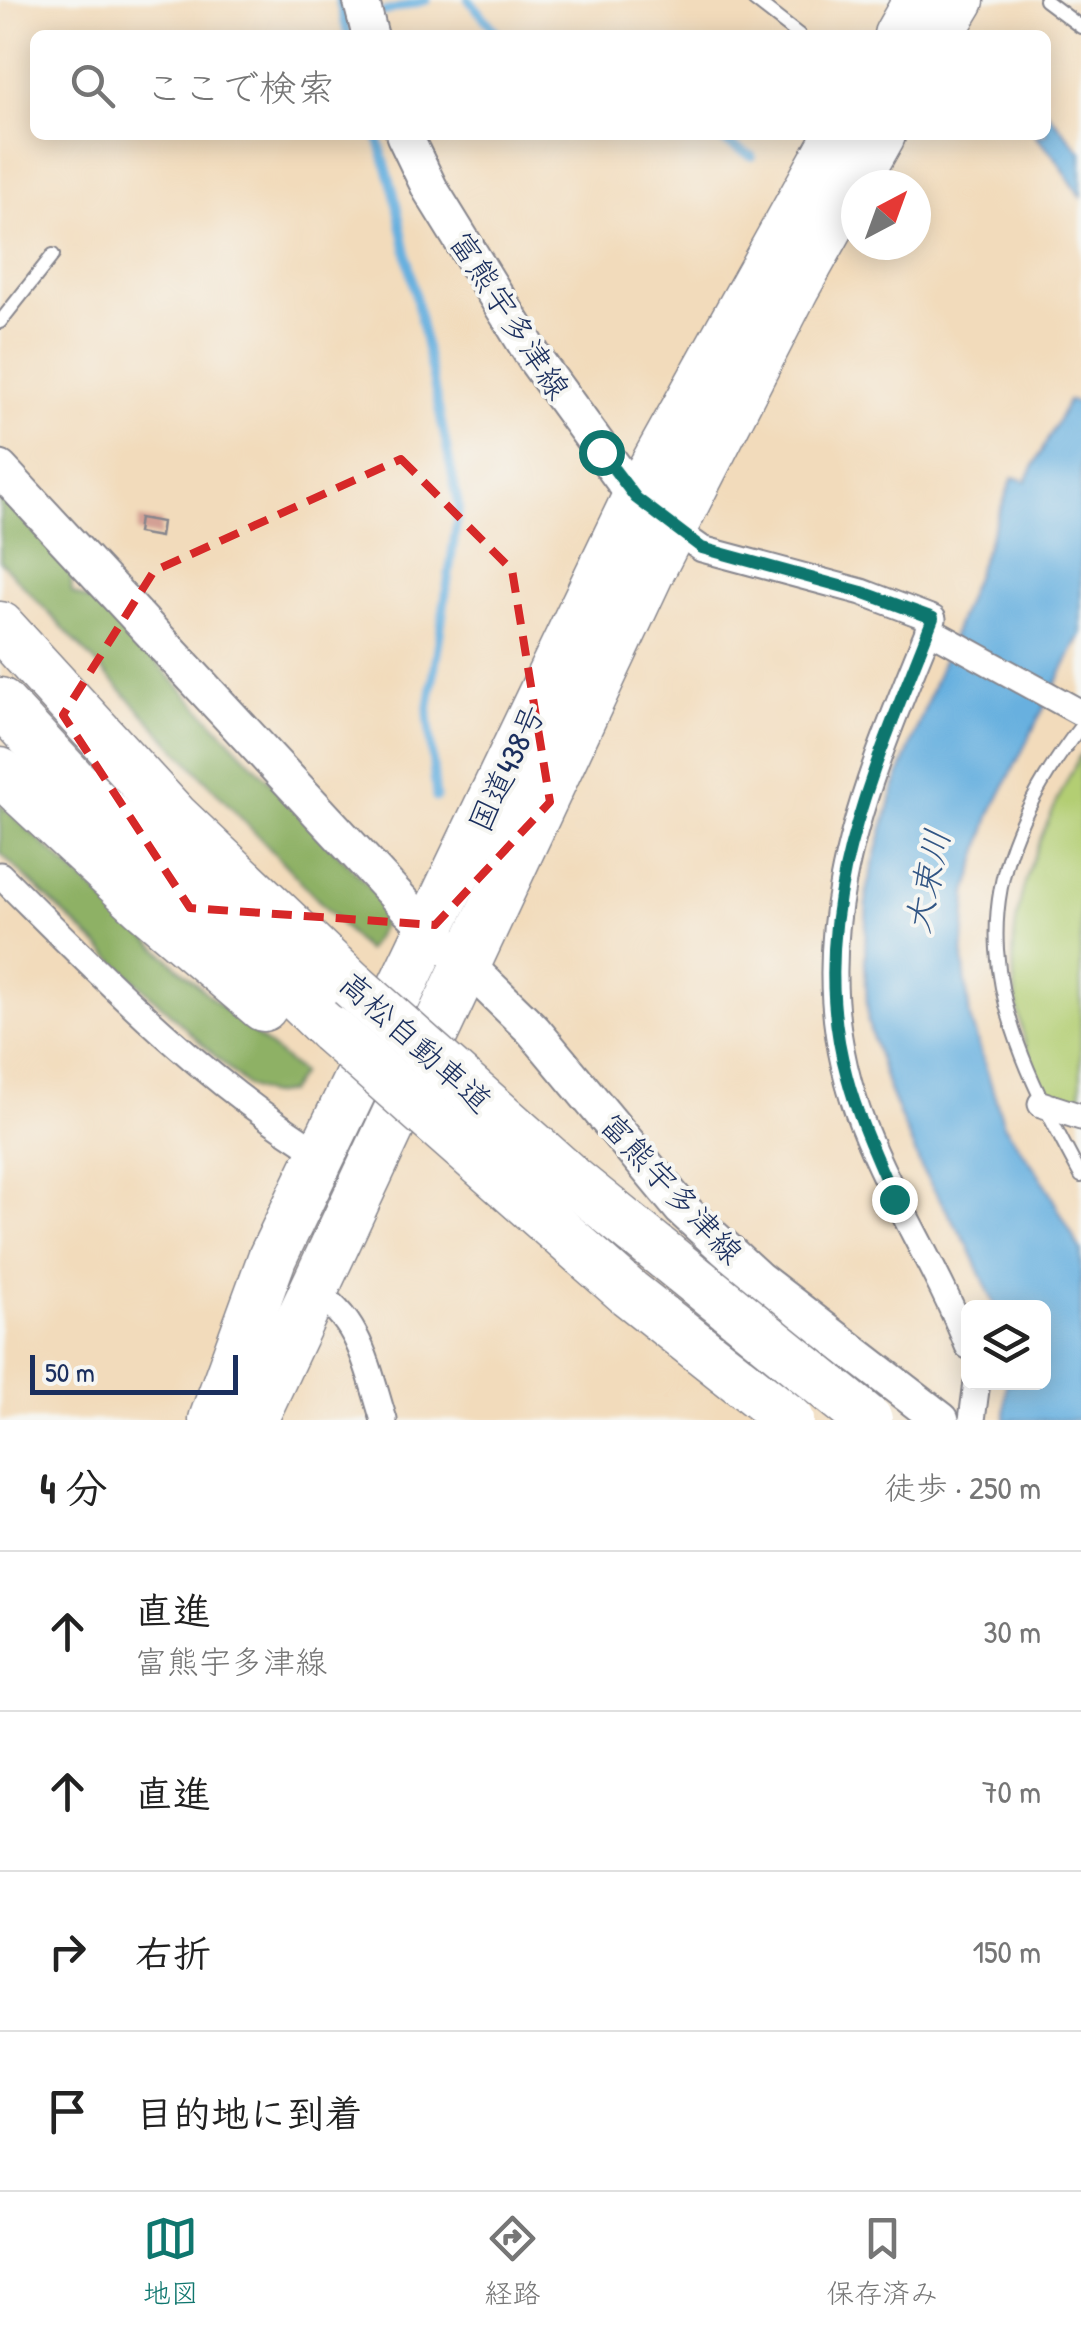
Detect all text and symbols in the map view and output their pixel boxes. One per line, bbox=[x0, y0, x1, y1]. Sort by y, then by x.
search box bbox=[30, 30, 1051, 140]
icon: search bbox=[65, 58, 120, 113]
text: ここで検索 bbox=[145, 61, 335, 113]
north arrow bbox=[841, 170, 931, 260]
street label: 富熊宇多津線 bbox=[440, 223, 580, 407]
route start bbox=[579, 430, 625, 476]
street label: 国道438号 bbox=[458, 697, 554, 839]
water label: 大束川 bbox=[893, 825, 961, 937]
street label: 高松自動車道 bbox=[330, 962, 502, 1122]
street label: 富熊宇多津線 bbox=[591, 1103, 753, 1273]
route end bbox=[872, 1177, 918, 1223]
map controls bbox=[961, 1300, 1051, 1390]
button: layers bbox=[961, 1300, 1051, 1390]
scale bar bbox=[30, 1350, 238, 1394]
text: 50 m bbox=[45, 1353, 95, 1391]
text: 4 分 bbox=[40, 1459, 107, 1516]
text: 徒歩 · 250 m bbox=[884, 1466, 1041, 1509]
text: 直進 bbox=[135, 1584, 211, 1636]
icon: ahead bbox=[40, 1604, 95, 1659]
text: 30 m bbox=[983, 1610, 1041, 1653]
text: 富熊宇多津線 bbox=[135, 1640, 327, 1683]
icon: ahead bbox=[40, 1764, 95, 1819]
text: 直進 bbox=[135, 1767, 211, 1819]
text: 70 m bbox=[982, 1770, 1041, 1813]
icon: right bbox=[40, 1924, 95, 1979]
text: 右折 bbox=[135, 1927, 211, 1979]
text: 150 m bbox=[972, 1930, 1041, 1973]
icon: arrive bbox=[40, 2084, 95, 2139]
text: 目的地に到着 bbox=[135, 2087, 363, 2139]
tab: 地図 bbox=[143, 2211, 199, 2312]
tab: 経路 bbox=[484, 2211, 540, 2312]
tab: 保存済み bbox=[826, 2211, 938, 2312]

